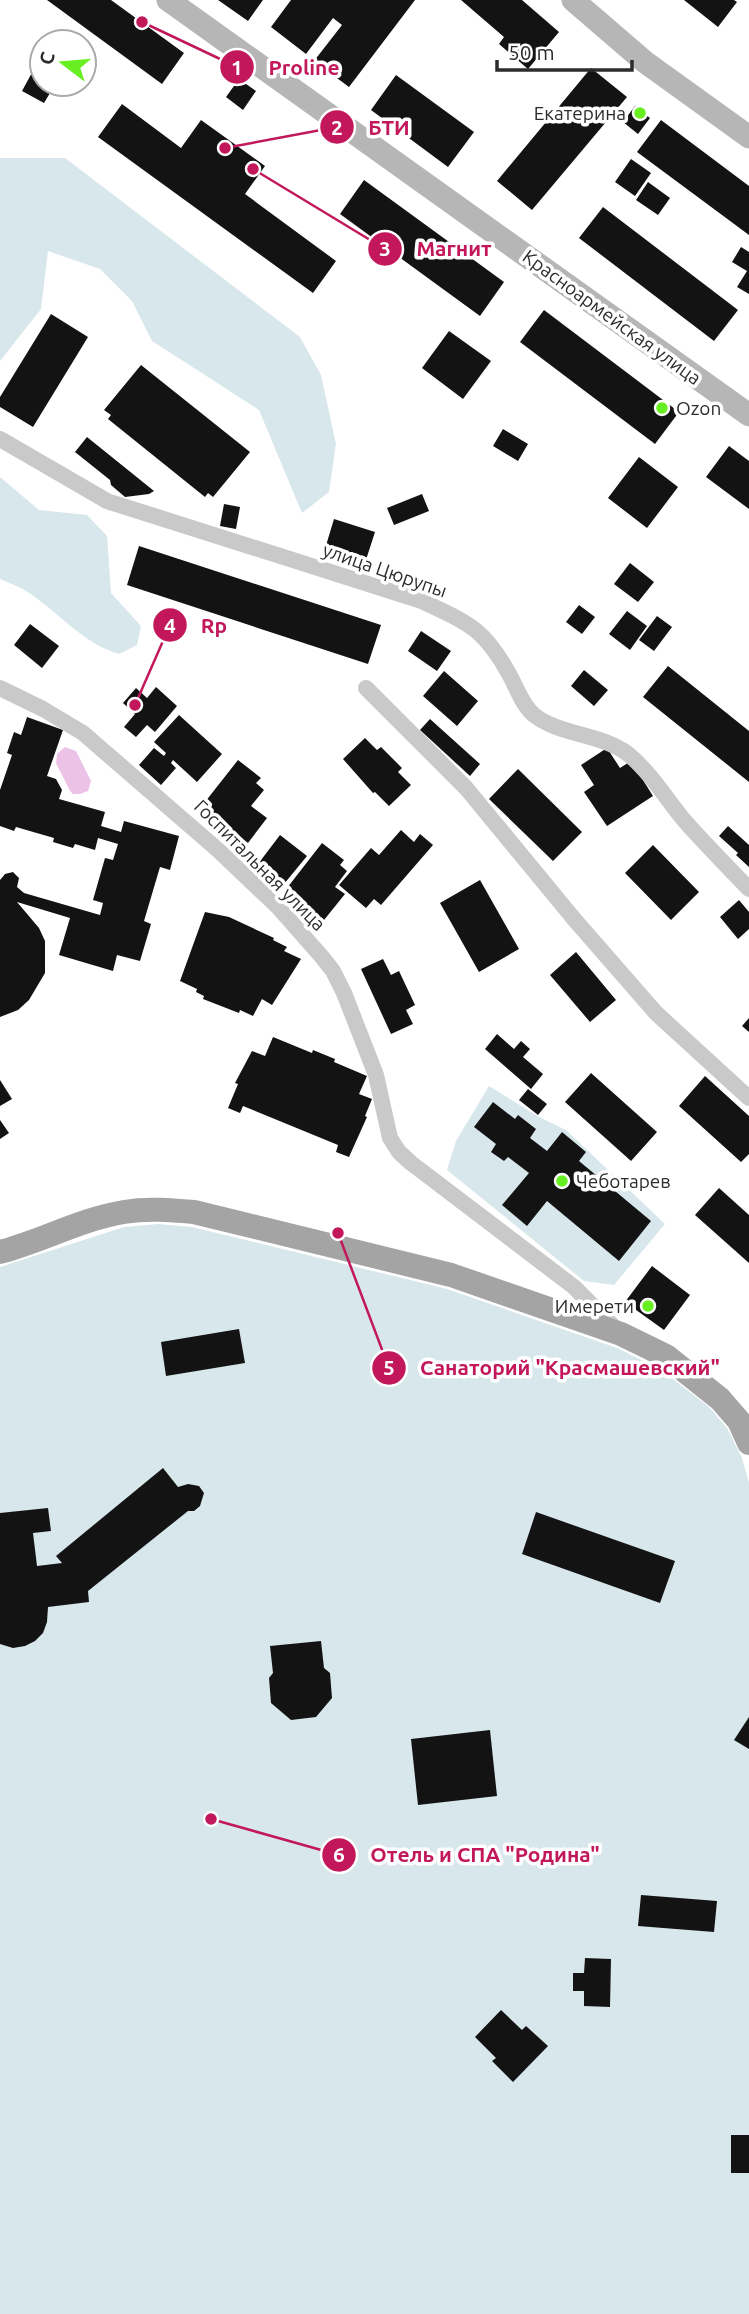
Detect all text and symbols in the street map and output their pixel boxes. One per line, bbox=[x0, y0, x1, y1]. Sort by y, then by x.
north arrow bbox=[28, 28, 98, 98]
scale bar bbox=[497, 28, 632, 72]
text: 50 m bbox=[508, 40, 555, 64]
callout: Proline bbox=[220, 46, 354, 88]
text: С bbox=[34, 49, 59, 67]
text: 1 bbox=[231, 55, 243, 79]
text: Proline bbox=[269, 55, 340, 79]
place label: Екатерина bbox=[534, 102, 626, 124]
marker: Екатерина bbox=[632, 105, 648, 121]
callout: БТИ bbox=[319, 106, 424, 148]
text: 2 bbox=[331, 115, 343, 139]
text: БТИ bbox=[368, 115, 410, 139]
callout: Магнит bbox=[368, 228, 506, 270]
text: 3 bbox=[379, 236, 391, 260]
text: Магнит bbox=[416, 236, 492, 260]
street label: Красноармейская улица bbox=[519, 245, 705, 389]
place label: Ozon bbox=[676, 397, 721, 419]
marker: Ozon bbox=[654, 400, 670, 416]
street label: улица Цюрупы bbox=[320, 538, 450, 602]
callout: Rp bbox=[152, 604, 242, 646]
text: 4 bbox=[164, 613, 176, 637]
text: Rp bbox=[201, 613, 227, 637]
street label: Госпитальная улица bbox=[190, 795, 330, 935]
place label: Чеботарев bbox=[576, 1170, 671, 1192]
marker: Чеботарев bbox=[554, 1173, 570, 1189]
place label: Имерети bbox=[555, 1295, 634, 1317]
marker: Имерети bbox=[640, 1298, 656, 1314]
callout: Санаторий "Красмашевский" bbox=[371, 1347, 734, 1389]
text: 5 bbox=[383, 1355, 395, 1379]
text: Санаторий "Красмашевский" bbox=[420, 1355, 720, 1379]
callout: Отель и СПА "Родина" bbox=[321, 1834, 614, 1876]
text: 6 bbox=[333, 1842, 345, 1866]
text: Отель и СПА "Родина" bbox=[370, 1842, 600, 1866]

